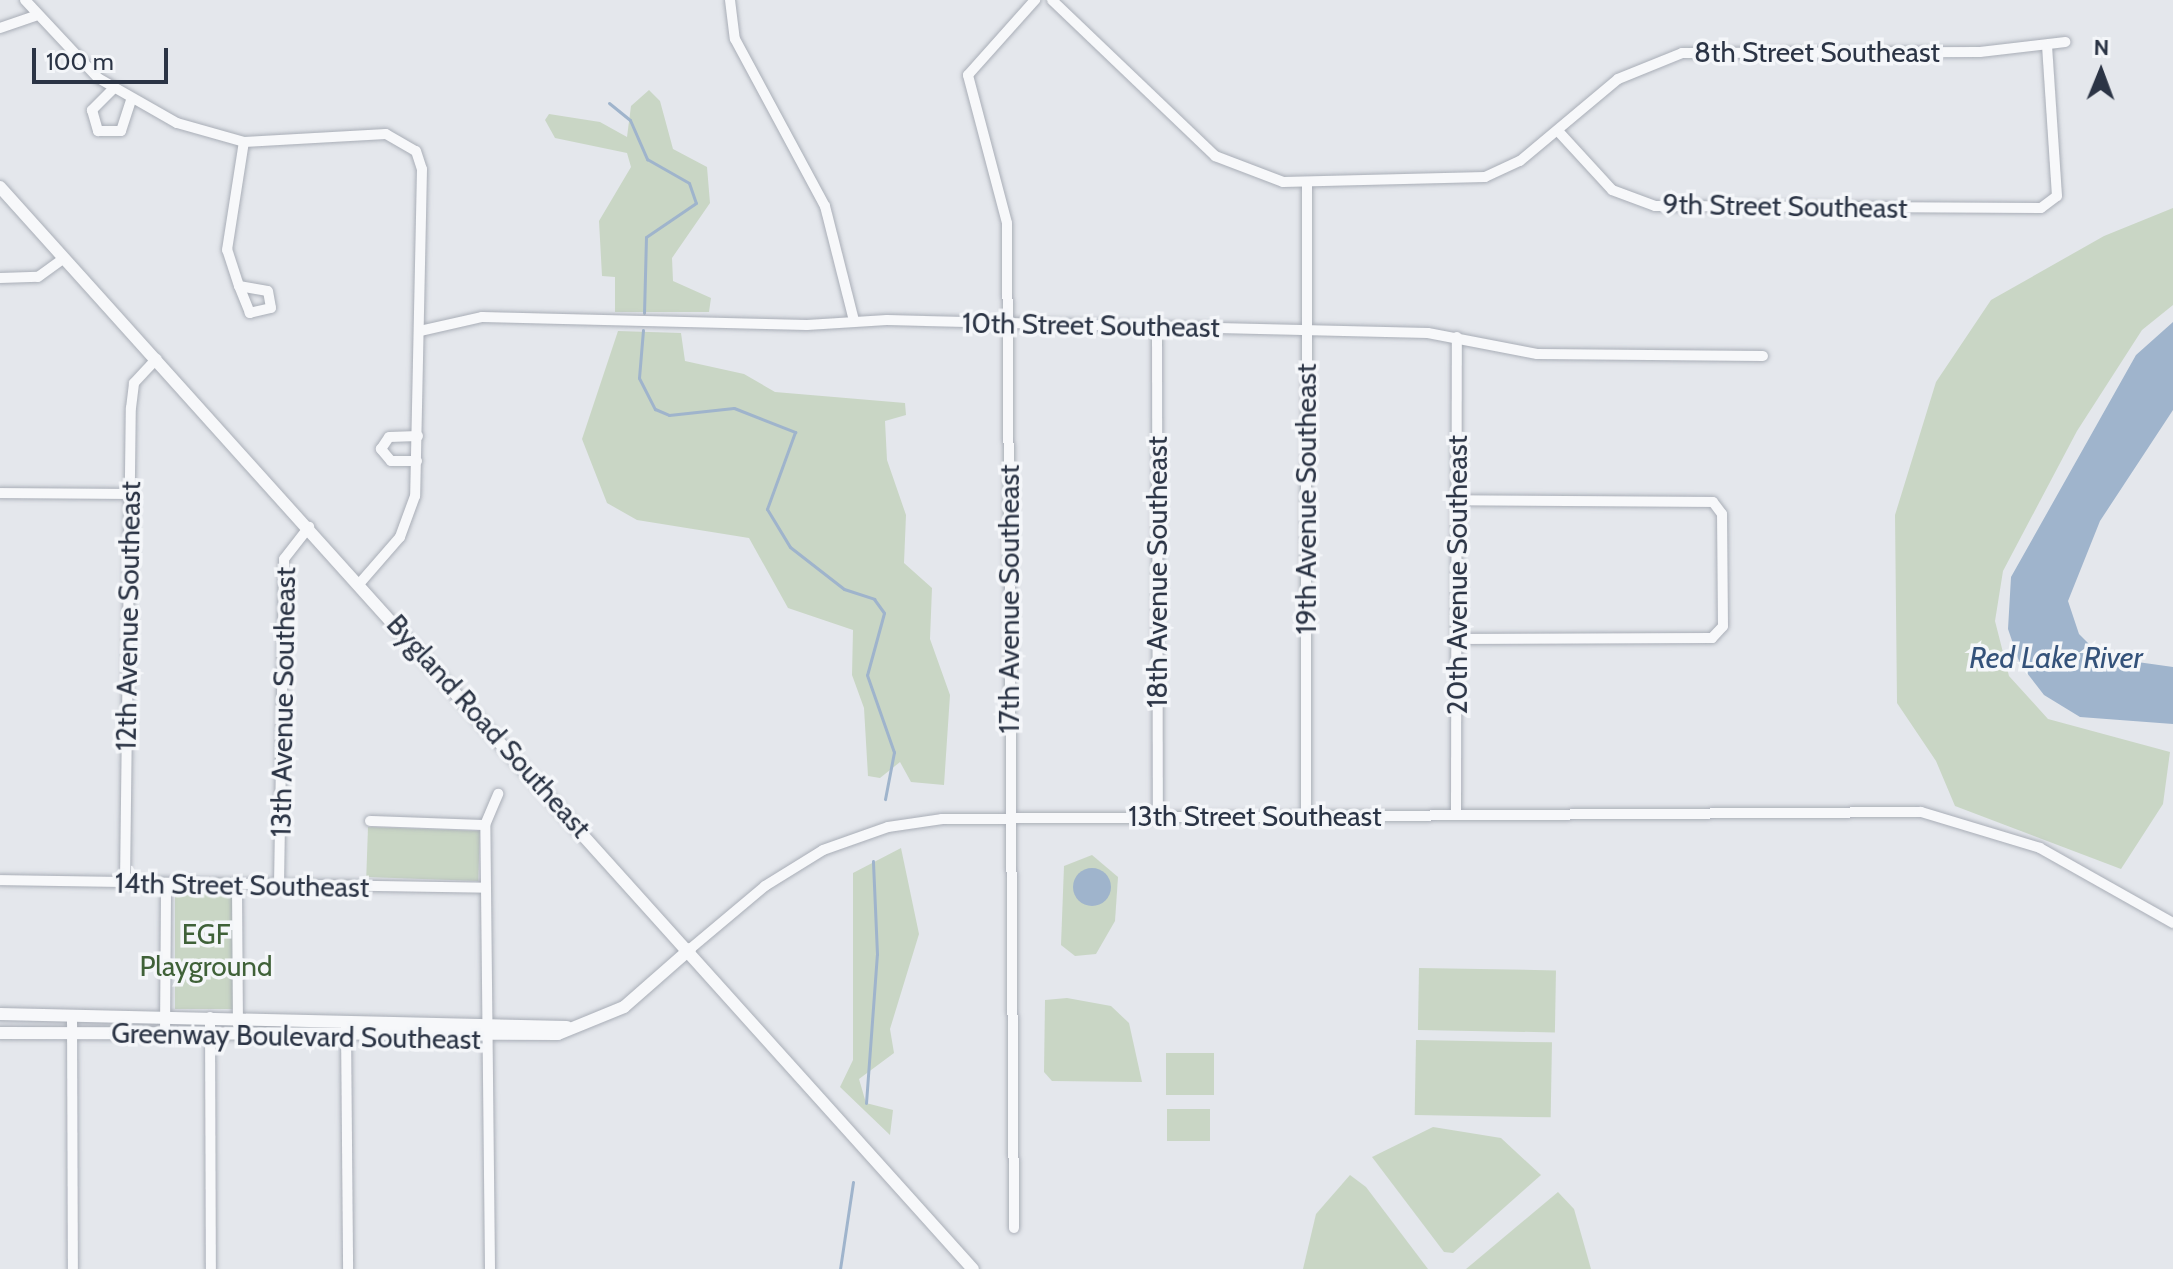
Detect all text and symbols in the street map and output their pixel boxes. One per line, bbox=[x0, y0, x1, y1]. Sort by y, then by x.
scale bar bbox=[36, 32, 172, 82]
north arrow bbox=[2061, 32, 2141, 112]
text: N bbox=[2093, 34, 2109, 61]
street label: 8th Street Southeast bbox=[1694, 35, 1940, 69]
text: 100 m bbox=[46, 47, 114, 76]
street label: 9th Street Southeast bbox=[1662, 187, 1908, 225]
street label: 10th Street Southeast bbox=[962, 306, 1220, 344]
street label: 19th Avenue Southeast bbox=[1289, 364, 1323, 634]
street label: 20th Avenue Southeast bbox=[1440, 435, 1474, 715]
street label: 18th Avenue Southeast bbox=[1140, 436, 1174, 708]
street label: 17th Avenue Southeast bbox=[992, 464, 1026, 734]
street label: 12th Avenue Southeast bbox=[109, 481, 147, 751]
street label: 13th Avenue Southeast bbox=[264, 567, 302, 837]
street label: Bygland Road Southeast bbox=[380, 608, 598, 844]
water label: Red Lake River bbox=[1969, 640, 2143, 676]
street label: 13th Street Southeast bbox=[1128, 799, 1382, 833]
street label: 14th Street Southeast bbox=[115, 866, 369, 904]
park label: EGF Playground bbox=[139, 917, 273, 983]
street label: Greenway Boulevard Southeast bbox=[111, 1016, 481, 1056]

